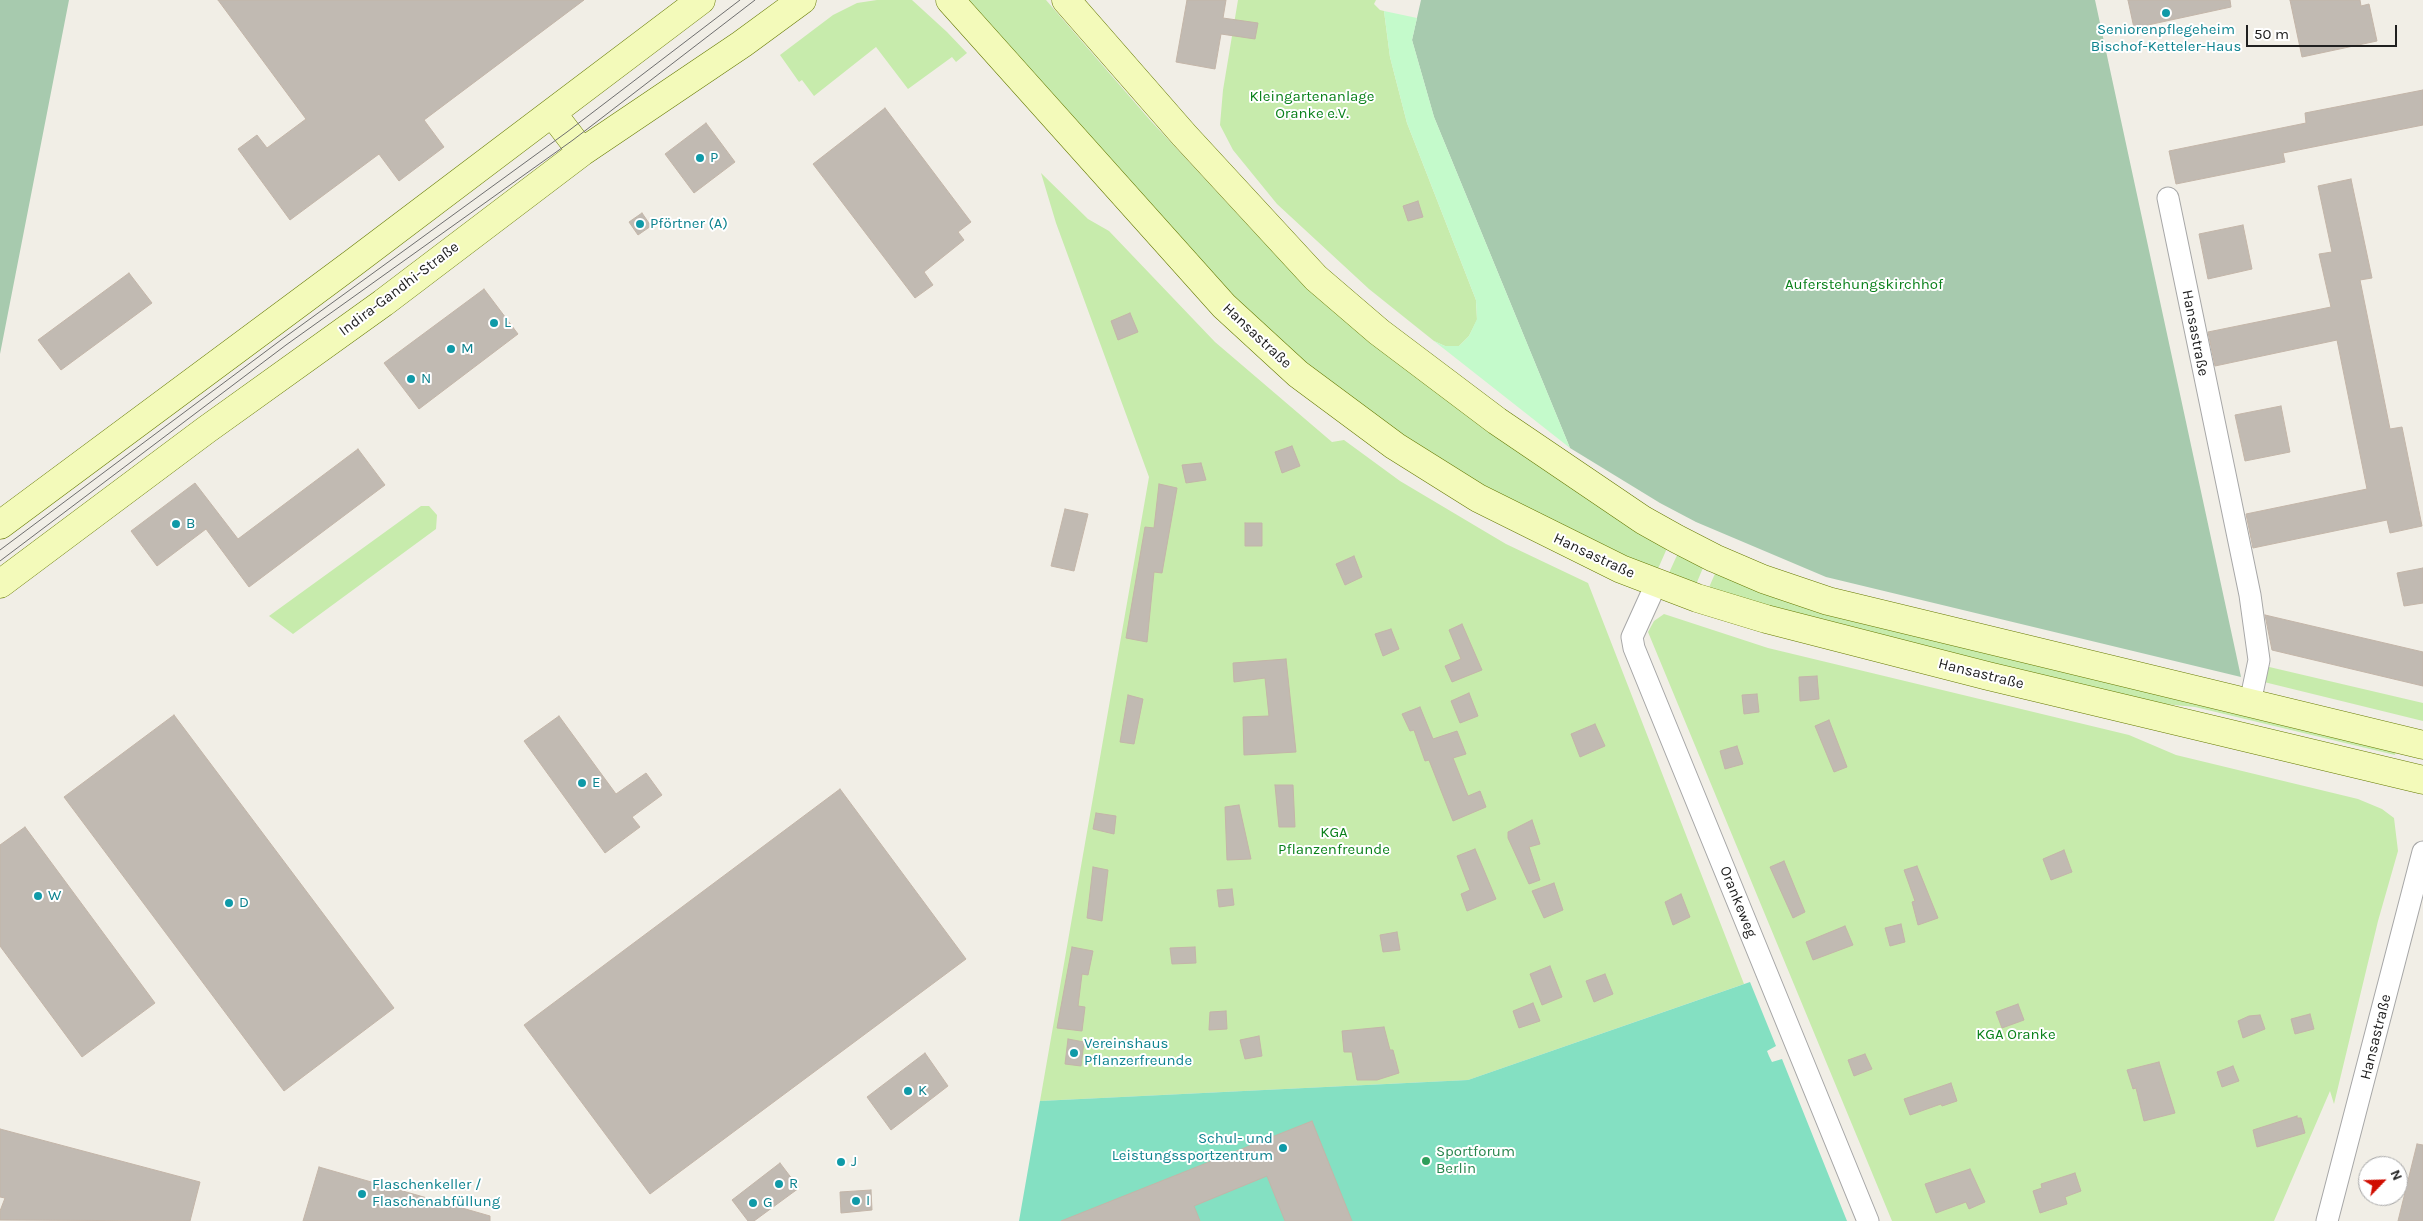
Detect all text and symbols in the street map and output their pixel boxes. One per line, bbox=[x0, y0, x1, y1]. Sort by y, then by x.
marker: Seniorenpflegeheim Bischof-Ketteler-Haus bbox=[2160, 7, 2172, 19]
scale bar bbox=[2248, 15, 2399, 47]
place label: Seniorenpflegeheim Bischof-Ketteler-Haus bbox=[2091, 21, 2241, 56]
text: 50 m bbox=[2254, 25, 2289, 43]
park label: Kleingartenanlage Oranke e.V. bbox=[1249, 88, 1375, 123]
place label: P bbox=[710, 149, 718, 167]
marker: P bbox=[694, 152, 706, 164]
place label: Pförtner (A) bbox=[650, 215, 728, 233]
marker: Pförtner (A) bbox=[634, 218, 646, 230]
street label: Indira-Gandhi-Straße bbox=[336, 238, 462, 340]
park label: Auferstehungskirchhof bbox=[1785, 276, 1943, 294]
street label: Hansastraße bbox=[2178, 288, 2212, 378]
street label: Hansastraße bbox=[1219, 300, 1295, 372]
place label: L bbox=[504, 314, 511, 332]
marker: L bbox=[488, 317, 500, 329]
place label: M bbox=[461, 340, 474, 358]
marker: M bbox=[445, 343, 457, 355]
place label: N bbox=[421, 370, 431, 388]
marker: N bbox=[405, 373, 417, 385]
place label: B bbox=[186, 515, 195, 533]
marker: B bbox=[170, 518, 182, 530]
street label: Hansastraße bbox=[1551, 529, 1637, 583]
street label: Hansastraße bbox=[1936, 655, 2026, 693]
place label: E bbox=[592, 774, 600, 792]
marker: E bbox=[576, 777, 588, 789]
park label: KGA Pflanzenfreunde bbox=[1278, 824, 1390, 859]
street label: Orankeweg bbox=[1715, 864, 1761, 940]
place label: W bbox=[48, 887, 61, 905]
marker: W bbox=[32, 890, 44, 902]
place label: D bbox=[239, 894, 249, 912]
marker: D bbox=[223, 897, 235, 909]
street label: Hansastraße bbox=[2357, 992, 2395, 1082]
park label: KGA Oranke bbox=[1976, 1026, 2056, 1044]
place label: Vereinshaus Pflanzerfreunde bbox=[1084, 1035, 1192, 1070]
marker: Vereinshaus Pflanzerfreunde bbox=[1068, 1047, 1080, 1059]
place label: K bbox=[918, 1082, 927, 1100]
marker: K bbox=[902, 1085, 914, 1097]
place label: Schul- und Leistungssportzentrum bbox=[1112, 1130, 1273, 1165]
marker: Schul- und Leistungssportzentrum bbox=[1277, 1142, 1289, 1154]
place label: Sportforum Berlin bbox=[1436, 1143, 1515, 1178]
place label: J bbox=[851, 1153, 857, 1171]
marker: Sportforum Berlin bbox=[1420, 1155, 1432, 1167]
marker: J bbox=[835, 1156, 847, 1168]
north arrow bbox=[2358, 1156, 2408, 1206]
text: N bbox=[2386, 1167, 2406, 1183]
place label: R bbox=[789, 1175, 798, 1193]
place label: Flaschenkeller / Flaschenabfüllung bbox=[372, 1176, 500, 1211]
marker: R bbox=[773, 1178, 785, 1190]
marker: Flaschenkeller / Flaschenabfüllung bbox=[356, 1188, 368, 1200]
place label: I bbox=[866, 1192, 870, 1210]
place label: G bbox=[763, 1194, 773, 1212]
marker: I bbox=[850, 1195, 862, 1207]
marker: G bbox=[747, 1197, 759, 1209]

